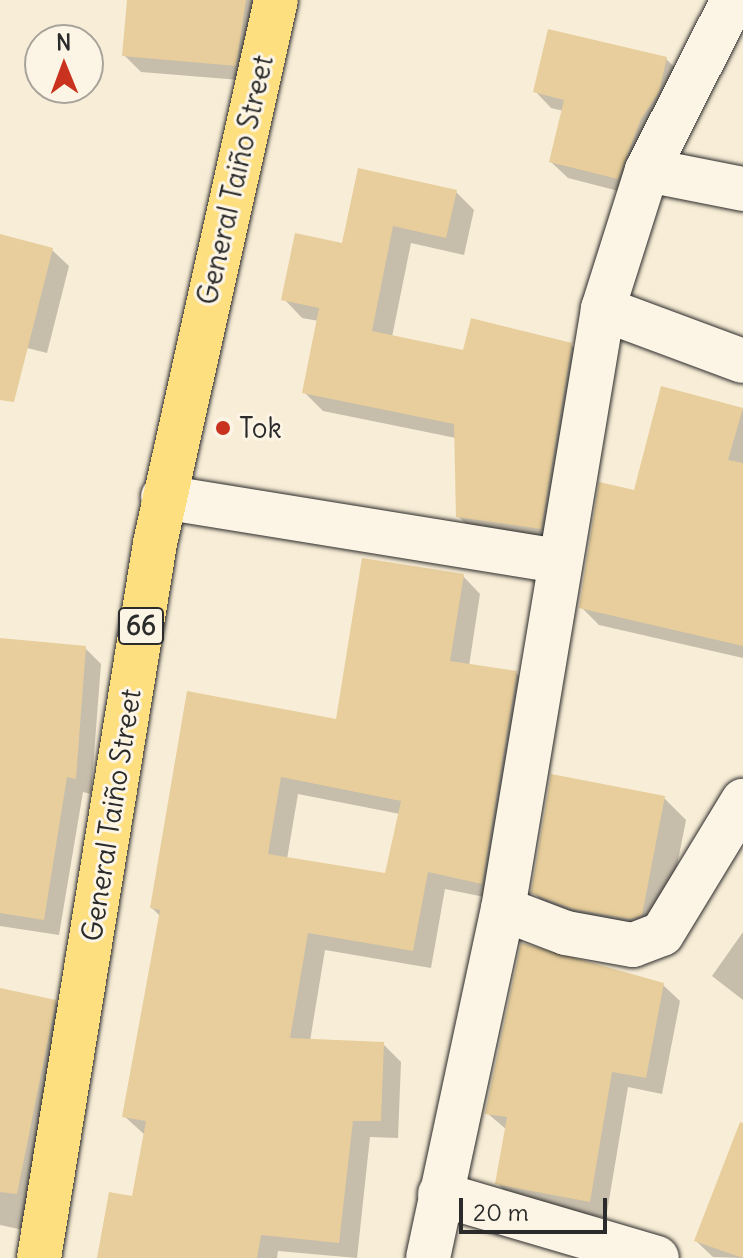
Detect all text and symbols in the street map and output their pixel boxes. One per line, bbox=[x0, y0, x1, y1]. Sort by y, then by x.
north arrow bbox=[24, 24, 104, 104]
text: N bbox=[56, 28, 71, 56]
street label: General Taiño Street bbox=[190, 52, 280, 308]
place label: Tok bbox=[239, 411, 282, 445]
marker: Tok bbox=[214, 419, 232, 437]
road number: 66 bbox=[117, 604, 165, 648]
street label: General Taiño Street bbox=[74, 686, 148, 944]
scale bar bbox=[463, 1182, 611, 1232]
text: 20 m bbox=[473, 1197, 529, 1227]

